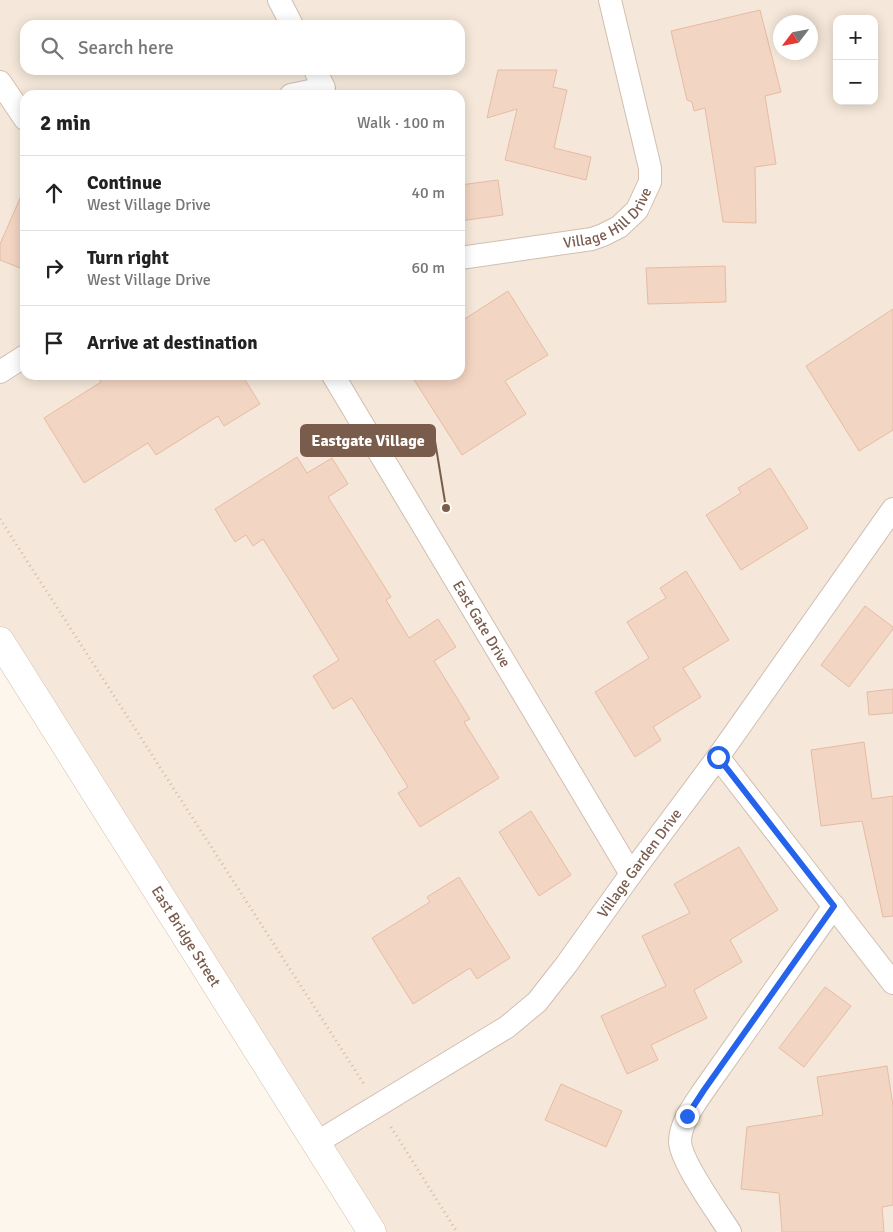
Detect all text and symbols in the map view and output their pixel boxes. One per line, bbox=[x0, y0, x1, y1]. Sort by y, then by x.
north arrow bbox=[773, 15, 818, 60]
map controls bbox=[833, 15, 878, 105]
button: + bbox=[833, 15, 878, 60]
search box bbox=[20, 20, 465, 75]
icon: search bbox=[38, 34, 66, 62]
text: Search here bbox=[78, 36, 174, 60]
button: − bbox=[833, 60, 878, 105]
text: 2 min bbox=[40, 110, 91, 136]
text: Walk · 100 m bbox=[357, 113, 445, 133]
text: Continue bbox=[87, 171, 162, 195]
icon: ahead bbox=[40, 179, 68, 207]
text: 40 m bbox=[411, 183, 445, 203]
street label: Village Hill Drive bbox=[562, 184, 655, 252]
text: West Village Drive bbox=[87, 195, 211, 215]
text: Turn right bbox=[87, 246, 169, 270]
icon: right bbox=[40, 254, 68, 282]
text: 60 m bbox=[411, 258, 445, 278]
text: West Village Drive bbox=[87, 270, 211, 290]
icon: arrive bbox=[40, 329, 68, 357]
text: Arrive at destination bbox=[87, 331, 258, 355]
callout: Eastgate Village bbox=[301, 425, 435, 456]
text: Eastgate Village bbox=[311, 431, 425, 451]
street label: East Gate Drive bbox=[449, 577, 514, 671]
route start bbox=[707, 746, 730, 769]
street label: Village Garden Drive bbox=[594, 805, 685, 921]
street label: East Bridge Street bbox=[147, 883, 224, 990]
route end bbox=[676, 1105, 699, 1128]

